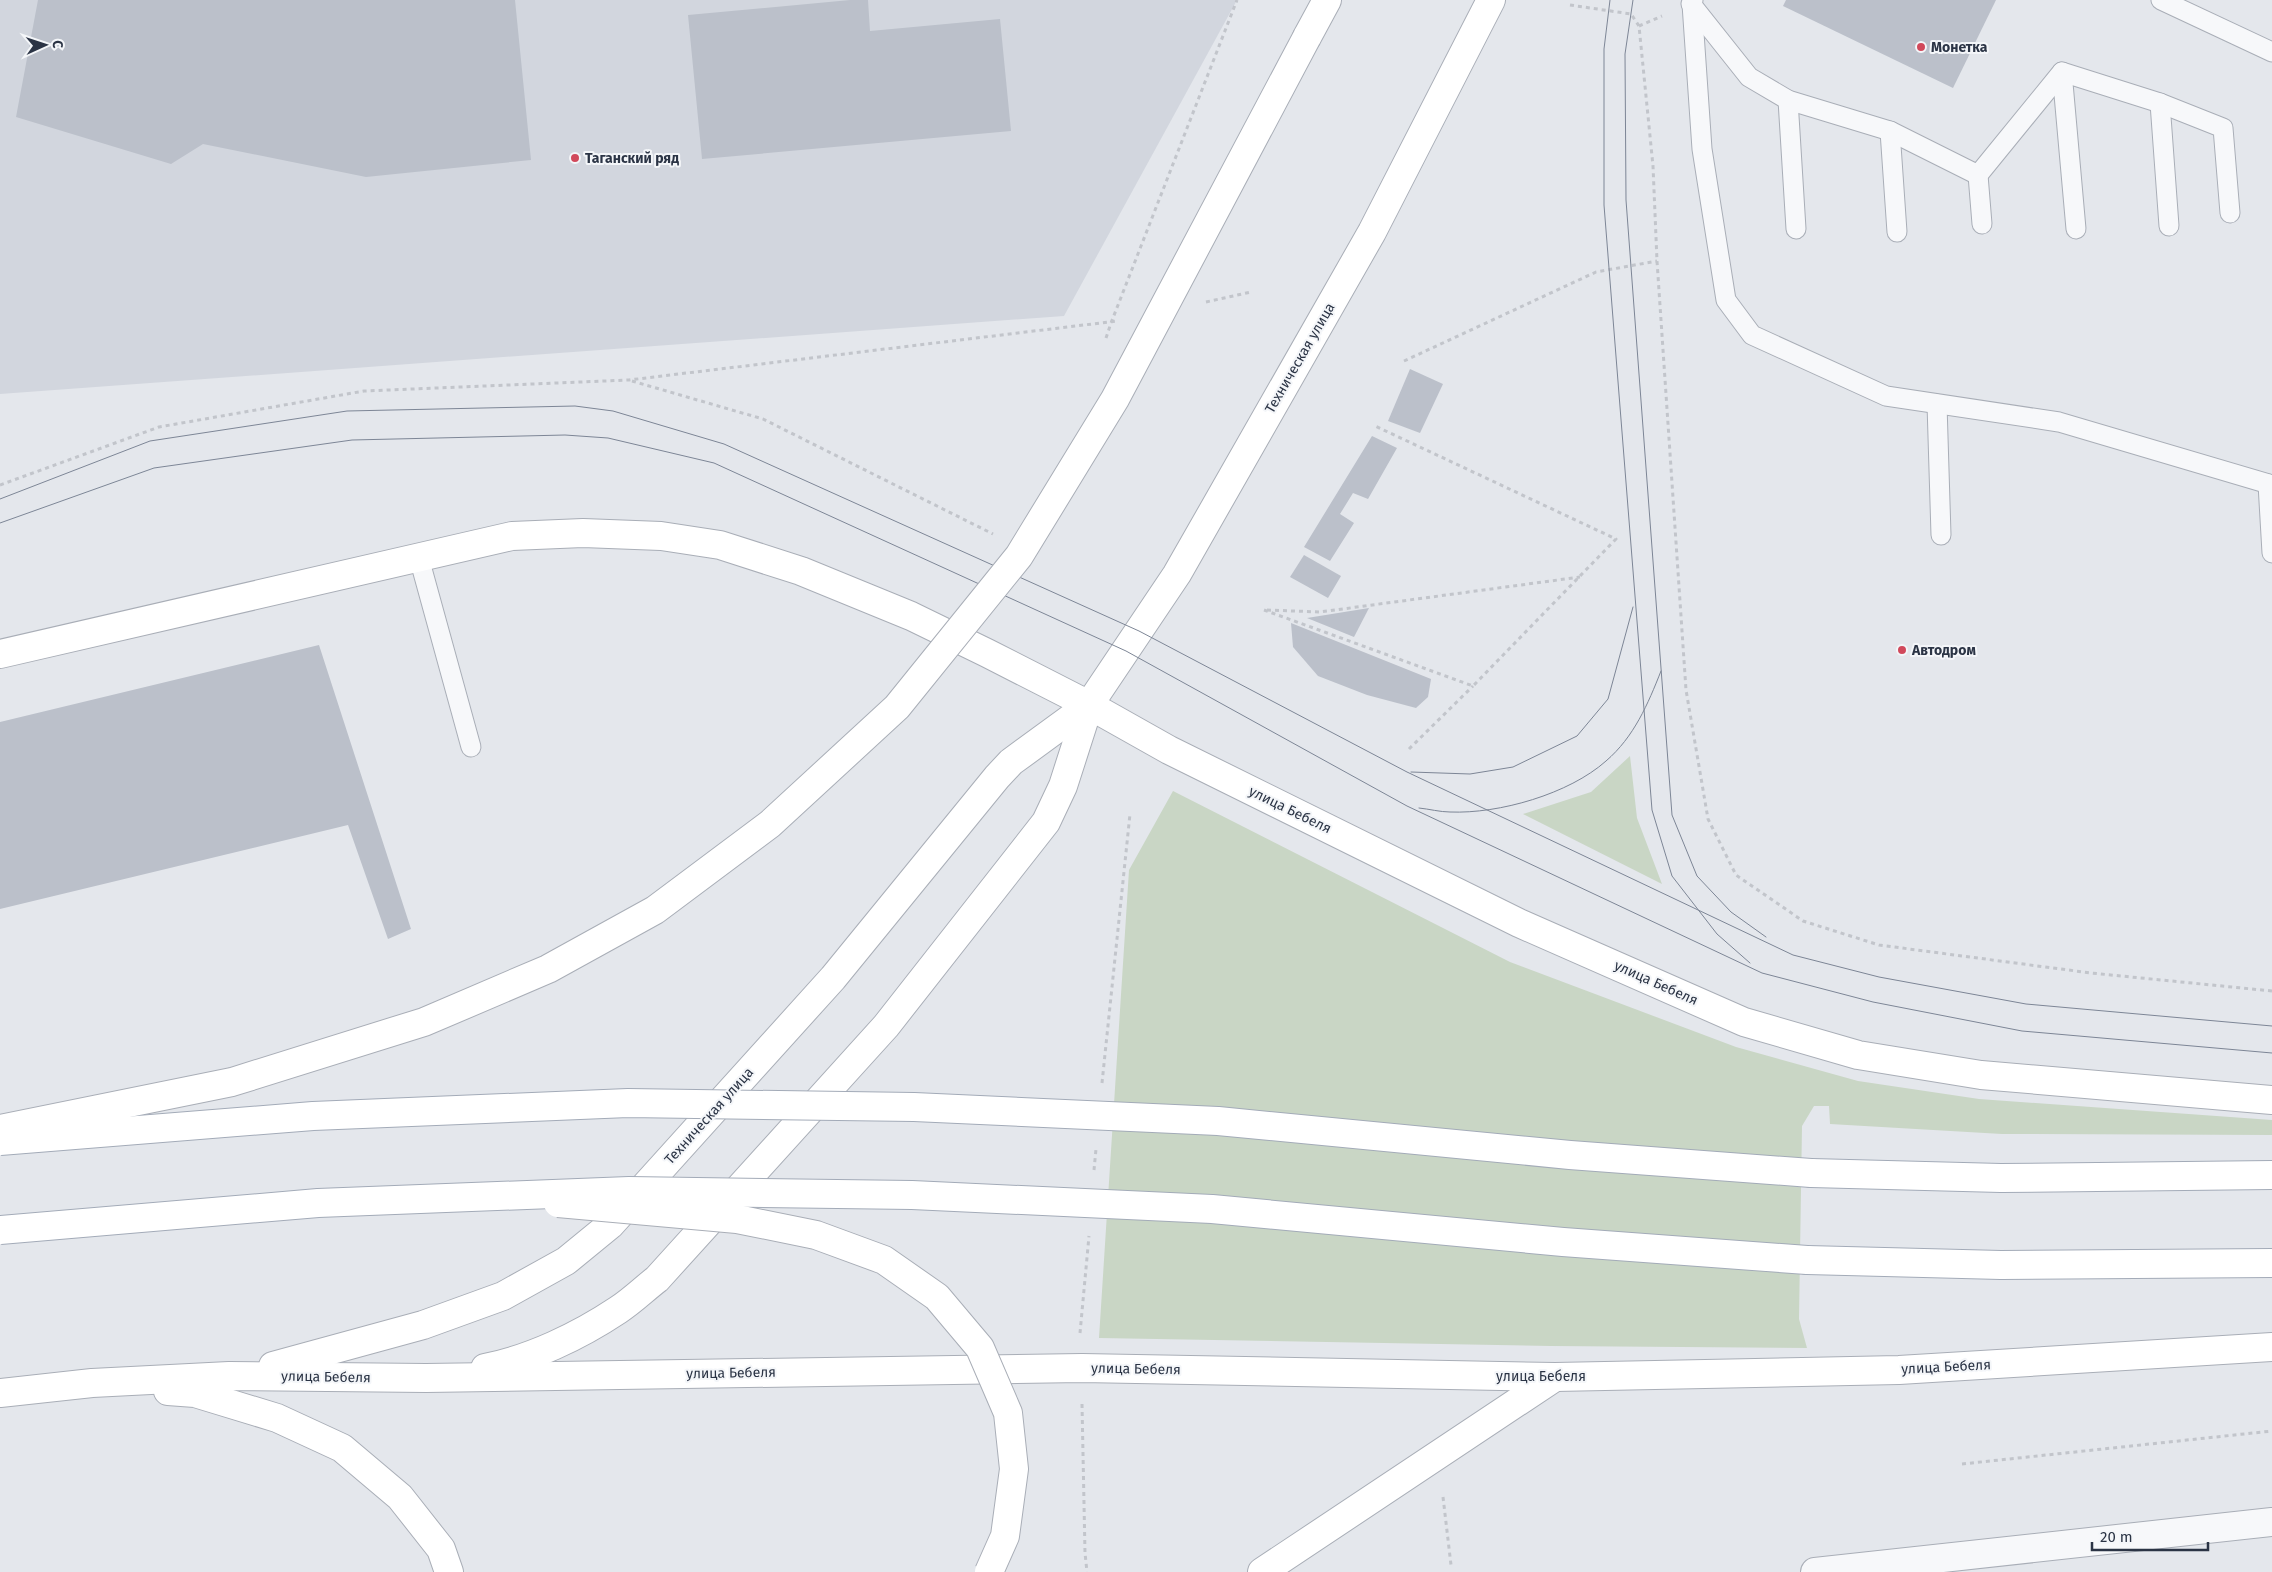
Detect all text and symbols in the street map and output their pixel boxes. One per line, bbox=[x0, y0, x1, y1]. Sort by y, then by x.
north arrow bbox=[20, 20, 70, 70]
place label: Монетка bbox=[1931, 39, 1988, 56]
text: С bbox=[49, 40, 66, 49]
marker: Монетка bbox=[1915, 41, 1927, 53]
place label: Таганский ряд bbox=[585, 150, 679, 167]
marker: Таганский ряд bbox=[569, 152, 581, 164]
street label: Техническая улица bbox=[1261, 300, 1339, 416]
place label: Автодром bbox=[1911, 642, 1976, 659]
marker: Автодром bbox=[1896, 644, 1908, 656]
street label: улица Бебеля bbox=[1246, 783, 1334, 837]
street label: улица Бебеля bbox=[1612, 957, 1700, 1009]
street label: Техническая улица bbox=[661, 1064, 757, 1168]
street label: улица Бебеля bbox=[1901, 1356, 1991, 1378]
street label: улица Бебеля bbox=[1091, 1360, 1181, 1378]
street label: улица Бебеля bbox=[686, 1364, 776, 1382]
street label: улица Бебеля bbox=[281, 1368, 371, 1386]
street label: улица Бебеля bbox=[1496, 1368, 1586, 1385]
scale bar bbox=[2092, 1520, 2208, 1552]
text: 20 m bbox=[2100, 1528, 2133, 1546]

